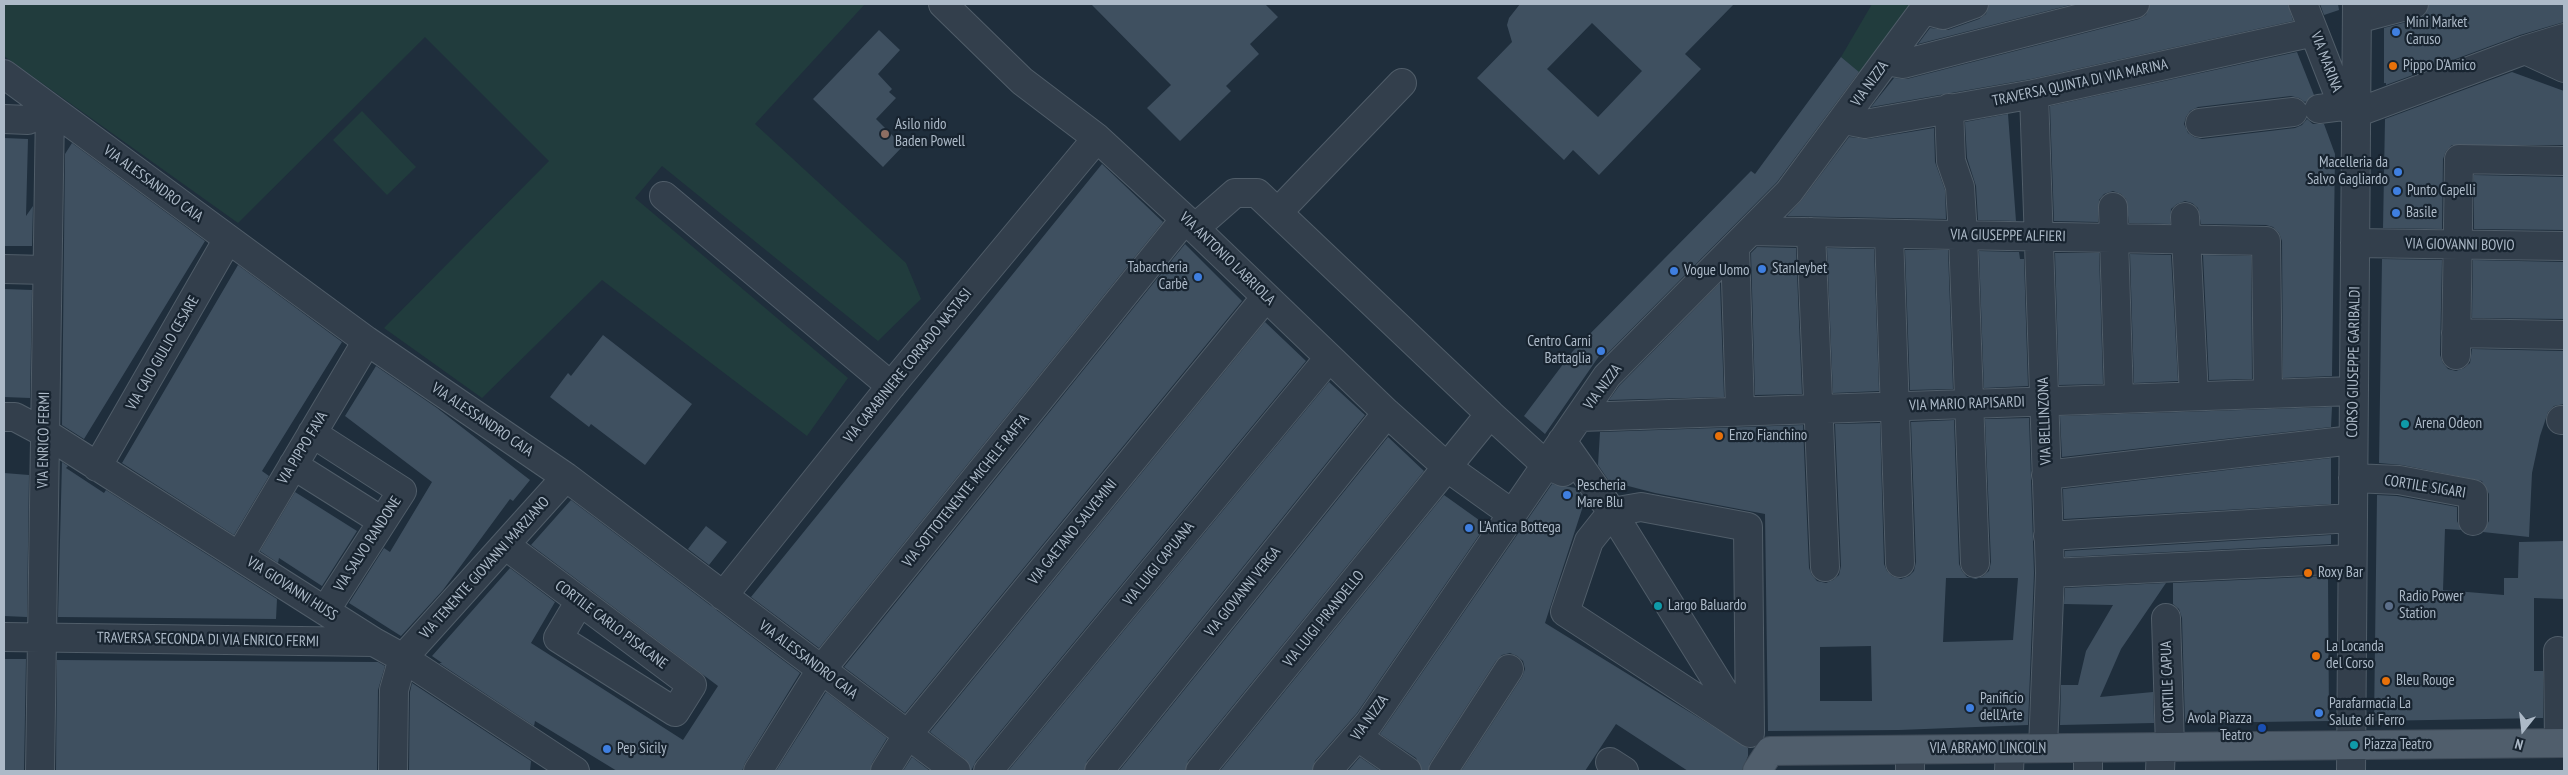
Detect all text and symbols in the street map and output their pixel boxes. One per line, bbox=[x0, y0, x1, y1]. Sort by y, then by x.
place label: Mini Market Caruso bbox=[2406, 14, 2467, 49]
marker: Mini Market Caruso bbox=[2390, 26, 2402, 38]
street label: VIA MARINA bbox=[2306, 29, 2346, 95]
street label: TRAVERSA QUINTA DI VIA MARINA bbox=[1991, 56, 2169, 110]
place label: Pippo D'Amico bbox=[2403, 57, 2476, 75]
street label: VIA NIZZA bbox=[1847, 58, 1893, 110]
marker: Pippo D'Amico bbox=[2387, 60, 2399, 72]
place label: Asilo nido Baden Powell bbox=[895, 116, 965, 151]
marker: Asilo nido Baden Powell bbox=[879, 128, 891, 140]
street label: VIA ALESSANDRO CAIA bbox=[100, 142, 206, 226]
place label: Macelleria da Salvo Gagliardo bbox=[2307, 154, 2388, 189]
marker: Macelleria da Salvo Gagliardo bbox=[2392, 166, 2404, 178]
place label: Punto Capelli bbox=[2407, 182, 2476, 200]
marker: Punto Capelli bbox=[2391, 185, 2403, 197]
place label: Basile bbox=[2406, 204, 2437, 222]
marker: Basile bbox=[2390, 207, 2402, 219]
street label: VIA ANTONIO LABRIOLA bbox=[1175, 209, 1279, 309]
street label: VIA GIUSEPPE ALFIERI bbox=[1950, 226, 2066, 246]
street label: VIA GIOVANNI BOVIO bbox=[2405, 235, 2515, 255]
place label: Tabaccheria Carbè bbox=[1127, 259, 1188, 294]
place label: Stanleybet bbox=[1772, 260, 1827, 278]
place label: Vogue Uomo bbox=[1684, 262, 1750, 280]
marker: Stanleybet bbox=[1756, 263, 1768, 275]
marker: Vogue Uomo bbox=[1668, 265, 1680, 277]
marker: Tabaccheria Carbè bbox=[1192, 271, 1204, 283]
street label: VIA CARABINIERE CORRADO NASTASI bbox=[840, 285, 976, 447]
street label: CORSO GIUSEPPE GARIBALDI bbox=[2344, 286, 2364, 438]
street label: VIA CAIO GIULIO CESARE bbox=[123, 292, 203, 414]
place label: Centro Carni Battaglia bbox=[1527, 333, 1591, 368]
marker: Centro Carni Battaglia bbox=[1595, 345, 1607, 357]
street label: VIA NIZZA bbox=[1580, 361, 1626, 413]
street label: VIA BELLINZONA bbox=[2034, 377, 2056, 465]
street label: VIA ALESSANDRO CAIA bbox=[428, 379, 536, 461]
street label: VIA ENRICO FERMI bbox=[34, 391, 54, 489]
street label: VIA MARIO RAPISARDI bbox=[1909, 393, 2025, 415]
street label: VIA PIPPO FAVA bbox=[274, 408, 332, 488]
street label: VIA SOTTOTENENTE MICHELE RAFFA bbox=[899, 411, 1033, 571]
place label: Arena Odeon bbox=[2415, 415, 2482, 433]
marker: Arena Odeon bbox=[2399, 418, 2411, 430]
place label: Enzo Fianchino bbox=[1729, 427, 1807, 445]
marker: Enzo Fianchino bbox=[1713, 430, 1725, 442]
street label: CORTILE SIGARI bbox=[2383, 472, 2467, 502]
street label: VIA GAETANO SALVEMINI bbox=[1025, 476, 1121, 588]
place label: Pescheria Mare Blu bbox=[1577, 477, 1626, 512]
marker: Pescheria Mare Blu bbox=[1561, 489, 1573, 501]
street label: VIA SALVO RANDONE bbox=[331, 493, 405, 595]
street label: VIA TENENTE GIOVANNI MARZIANO bbox=[416, 493, 554, 643]
street label: VIA LUIGI CAPUANA bbox=[1120, 518, 1198, 610]
place label: L'Antica Bottega bbox=[1479, 519, 1561, 537]
marker: L'Antica Bottega bbox=[1463, 522, 1475, 534]
street label: VIA GIOVANNI VERGA bbox=[1201, 543, 1285, 641]
street label: VIA GIOVANNI HUSS bbox=[243, 553, 341, 625]
place label: Roxy Bar bbox=[2318, 564, 2363, 582]
street label: VIA LUIGI PIRANDELLO bbox=[1280, 567, 1368, 671]
marker: Roxy Bar bbox=[2302, 567, 2314, 579]
street label: CORTILE CARLO PISACANE bbox=[551, 577, 671, 673]
place label: Radio Power Station bbox=[2399, 588, 2463, 623]
place label: Largo Baluardo bbox=[1668, 597, 1746, 615]
marker: Largo Baluardo bbox=[1652, 600, 1664, 612]
marker: Radio Power Station bbox=[2383, 600, 2395, 612]
street label: VIA ALESSANDRO CAIA bbox=[755, 617, 861, 703]
street label: TRAVERSA SECONDA DI VIA ENRICO FERMI bbox=[97, 629, 319, 651]
place label: La Locanda del Corso bbox=[2326, 638, 2384, 673]
street label: CORTILE CAPUA bbox=[2158, 640, 2178, 724]
marker: La Locanda del Corso bbox=[2310, 650, 2322, 662]
place label: Bleu Rouge bbox=[2396, 672, 2455, 690]
marker: Bleu Rouge bbox=[2380, 675, 2392, 687]
place label: Panificio dell'Arte bbox=[1980, 690, 2024, 725]
street label: VIA NIZZA bbox=[1347, 692, 1393, 744]
place label: Parafarmacia La Salute di Ferro bbox=[2329, 695, 2411, 730]
marker: Panificio dell'Arte bbox=[1964, 702, 1976, 714]
north arrow bbox=[2498, 705, 2548, 755]
marker: Parafarmacia La Salute di Ferro bbox=[2313, 707, 2325, 719]
place label: Avola Piazza Teatro bbox=[2188, 710, 2252, 745]
marker: Avola Piazza Teatro bbox=[2256, 722, 2268, 734]
text: N bbox=[2513, 735, 2525, 754]
place label: Piazza Teatro bbox=[2364, 736, 2432, 754]
marker: Piazza Teatro bbox=[2348, 739, 2360, 751]
place label: Pep Sicily bbox=[617, 740, 667, 758]
street label: VIA ABRAMO LINCOLN bbox=[1930, 740, 2046, 758]
marker: Pep Sicily bbox=[601, 743, 613, 755]

